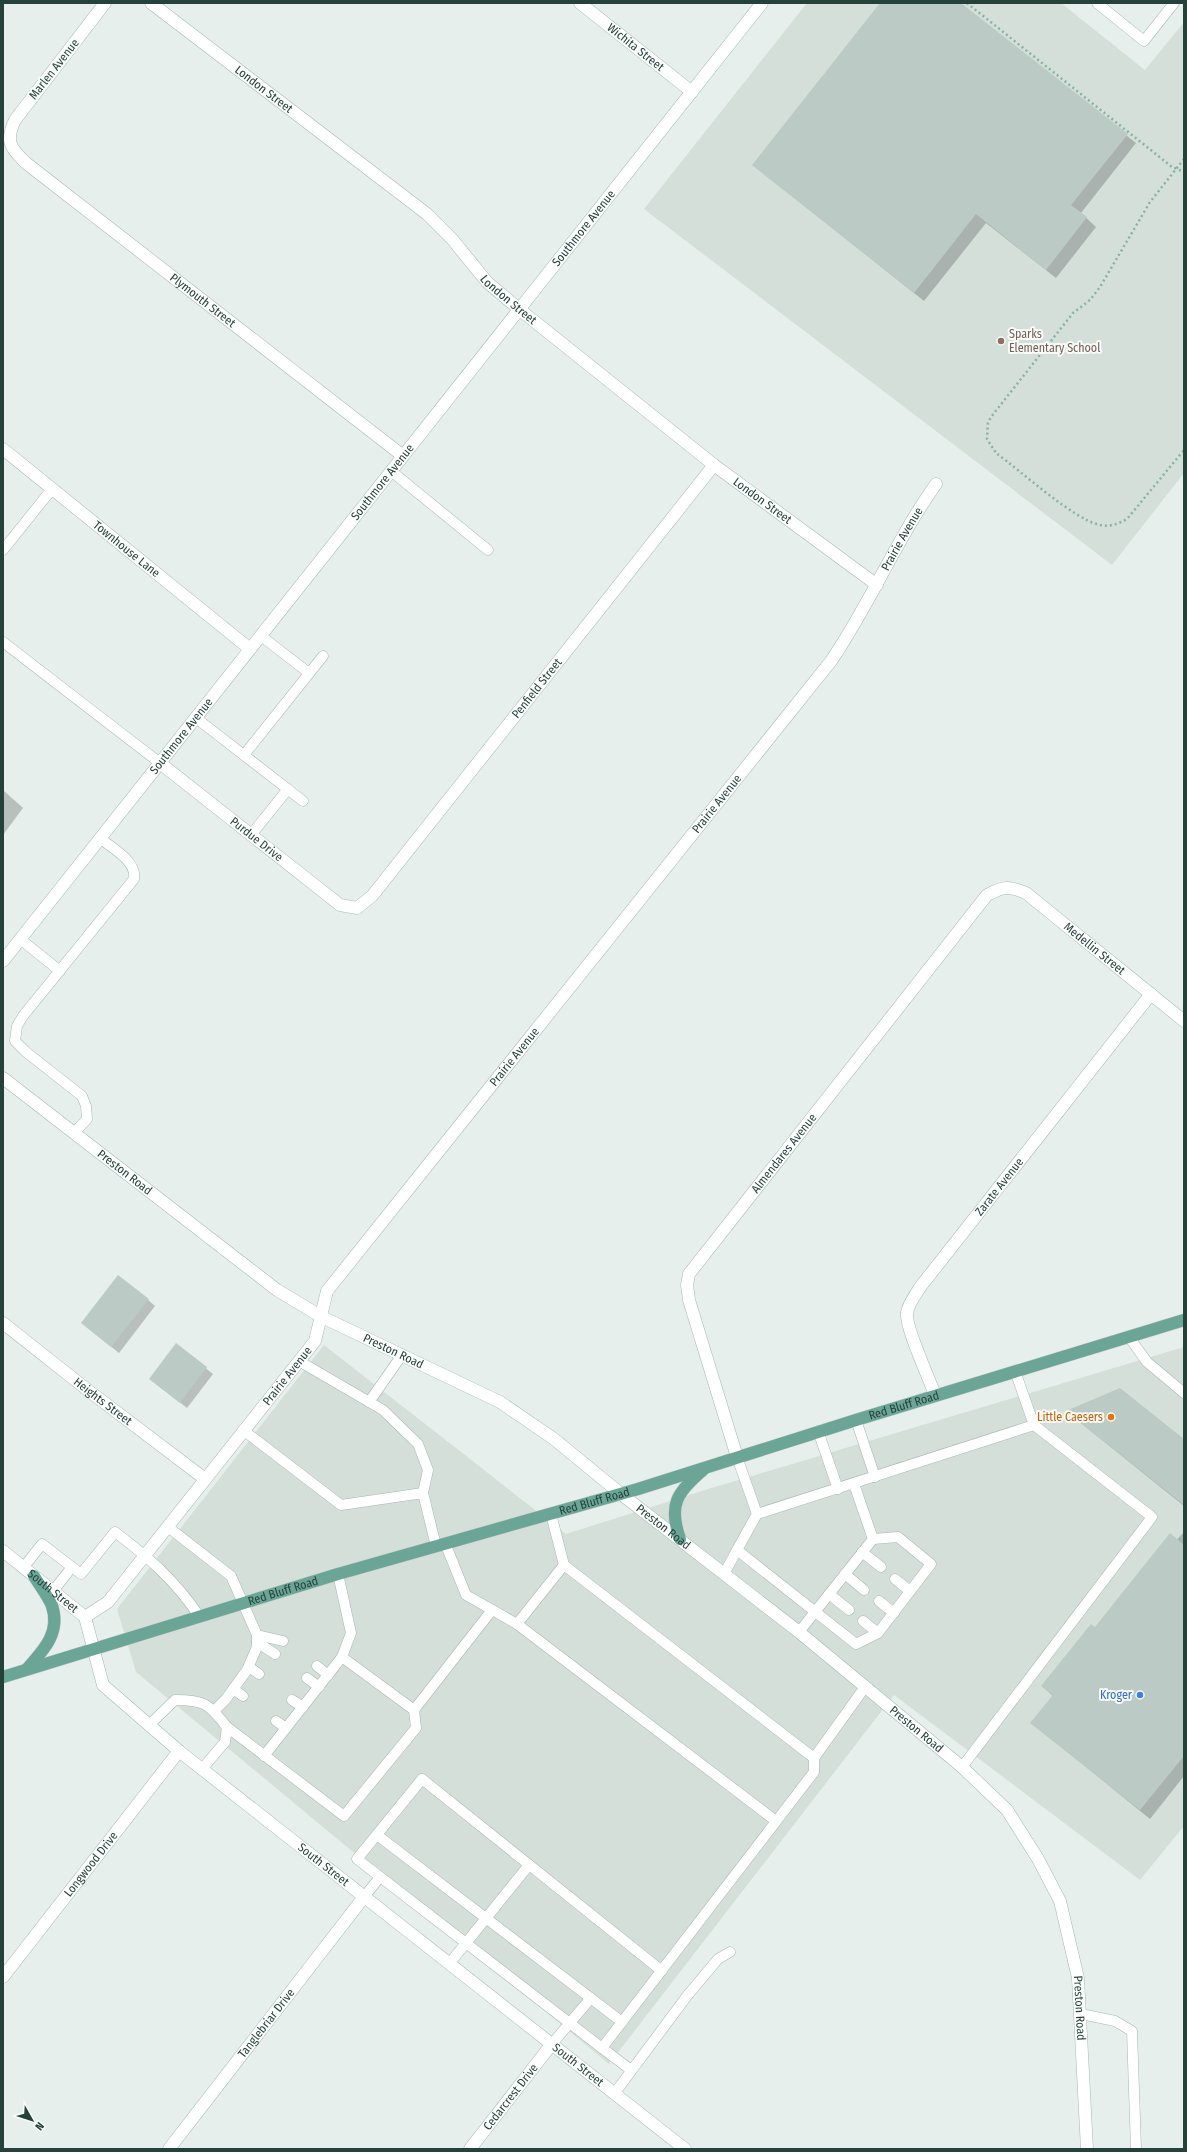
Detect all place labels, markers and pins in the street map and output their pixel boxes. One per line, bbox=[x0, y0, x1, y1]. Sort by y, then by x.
place label: Sparks Elementary School bbox=[1009, 327, 1100, 355]
marker: Sparks Elementary School bbox=[996, 336, 1006, 346]
place label: Little Caesers bbox=[1037, 1410, 1103, 1424]
marker: Little Caesers bbox=[1106, 1412, 1116, 1422]
place label: Kroger bbox=[1100, 1688, 1133, 1702]
marker: Kroger bbox=[1135, 1690, 1145, 1700]

